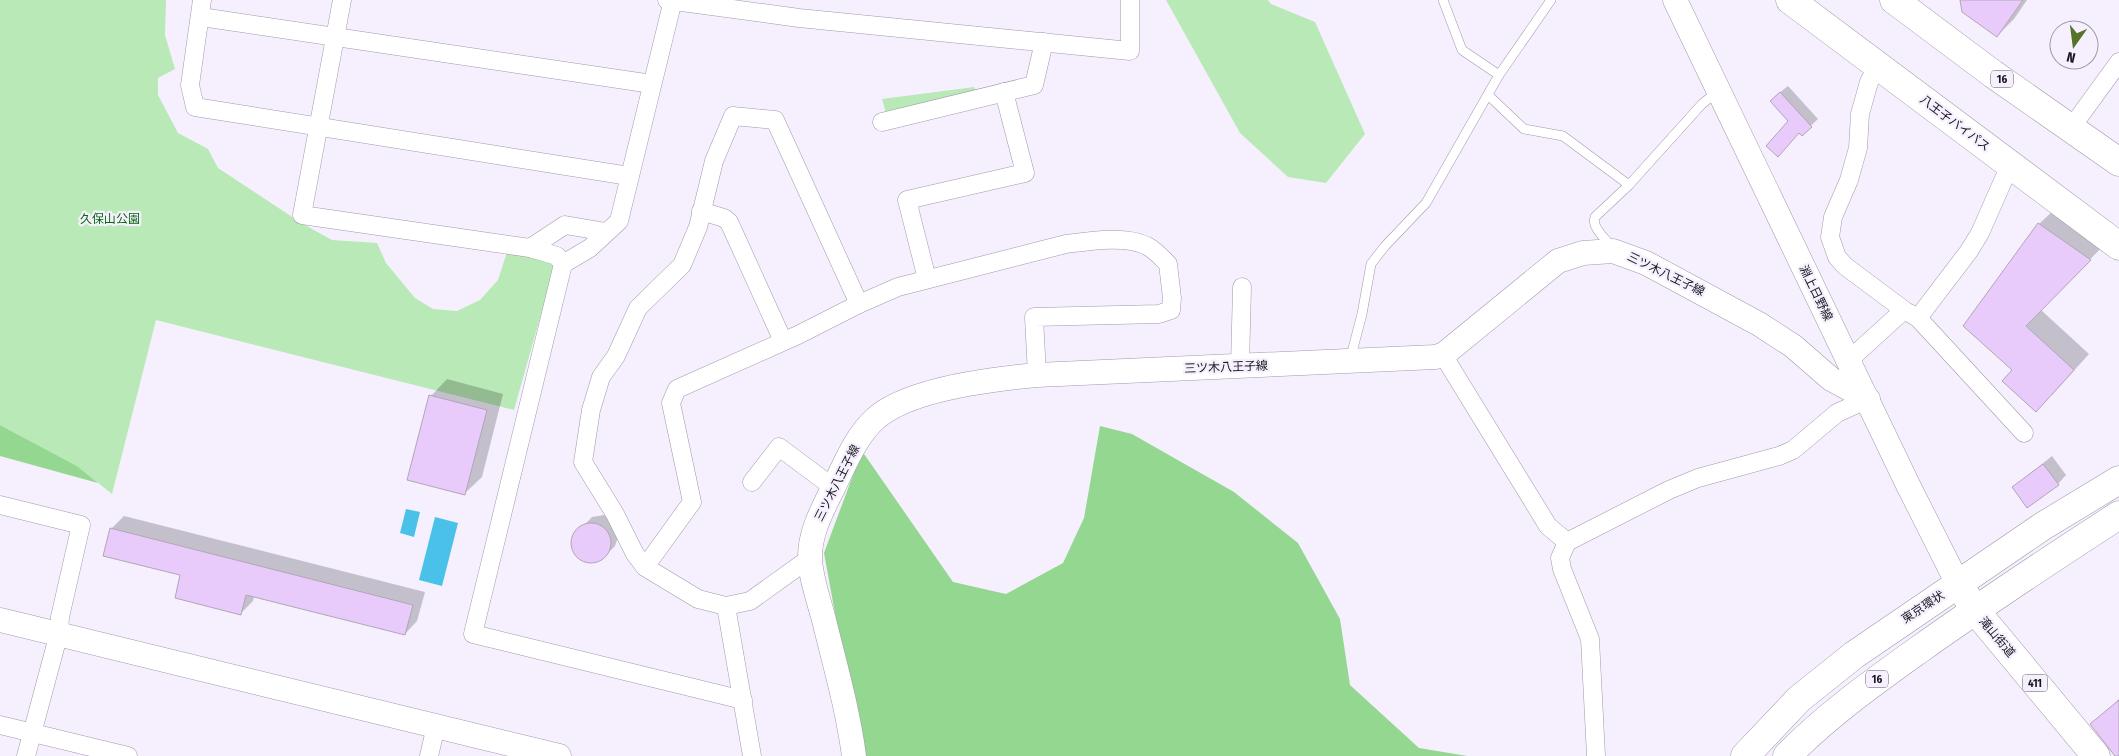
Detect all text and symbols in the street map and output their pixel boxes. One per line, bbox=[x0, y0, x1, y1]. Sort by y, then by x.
north arrow bbox=[2049, 20, 2099, 70]
text: N bbox=[2065, 48, 2077, 66]
road number: 16 bbox=[1991, 70, 2013, 88]
street label: 八王子バイパス bbox=[1917, 92, 1993, 154]
park label: 久保山公園 bbox=[80, 212, 140, 226]
street label: 三ツ木八王子線 bbox=[1625, 249, 1707, 299]
street label: 淵上日野線 bbox=[1797, 263, 1835, 323]
street label: 三ツ木八王子線 bbox=[1184, 359, 1268, 375]
street label: 三ツ木八王子線 bbox=[812, 442, 862, 524]
street label: 東京環状 bbox=[1899, 588, 1947, 626]
street label: 滝山街道 bbox=[1976, 614, 2018, 660]
road number: 16 bbox=[1866, 671, 1888, 688]
road number: 411 bbox=[2022, 674, 2048, 691]

